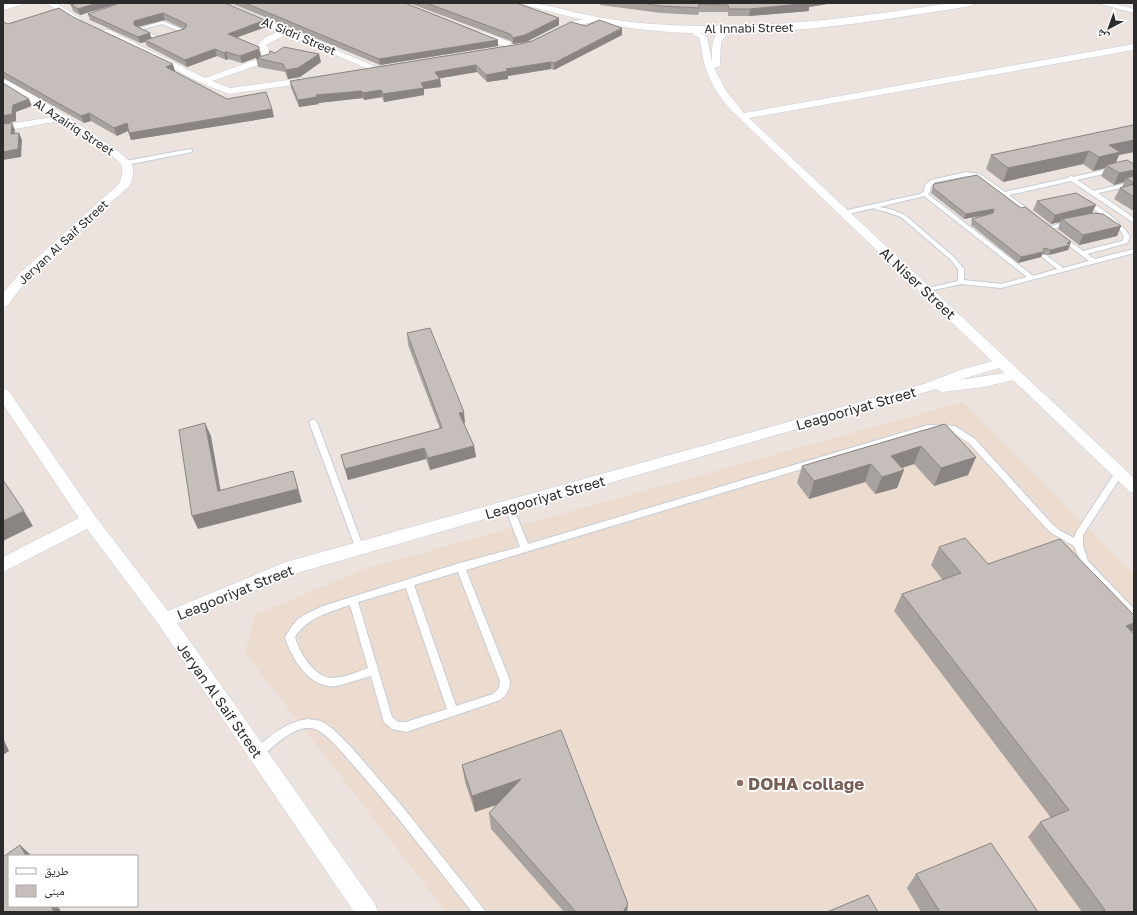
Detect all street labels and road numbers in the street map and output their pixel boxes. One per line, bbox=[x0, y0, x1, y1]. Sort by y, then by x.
street label: Al Sidri Street bbox=[260, 14, 339, 58]
street label: Al Innabi Street bbox=[704, 20, 794, 36]
street label: Al Azairiq Street bbox=[31, 95, 117, 159]
street label: Jeryan Al Saif Street bbox=[15, 196, 111, 288]
street label: Al Niser Street bbox=[877, 244, 959, 322]
street label: Leagooriyat Street bbox=[794, 383, 918, 433]
street label: Leagooriyat Street bbox=[483, 472, 607, 522]
street label: Leagooriyat Street bbox=[174, 561, 296, 623]
street label: Jeryan Al Saif Street bbox=[174, 639, 266, 761]

